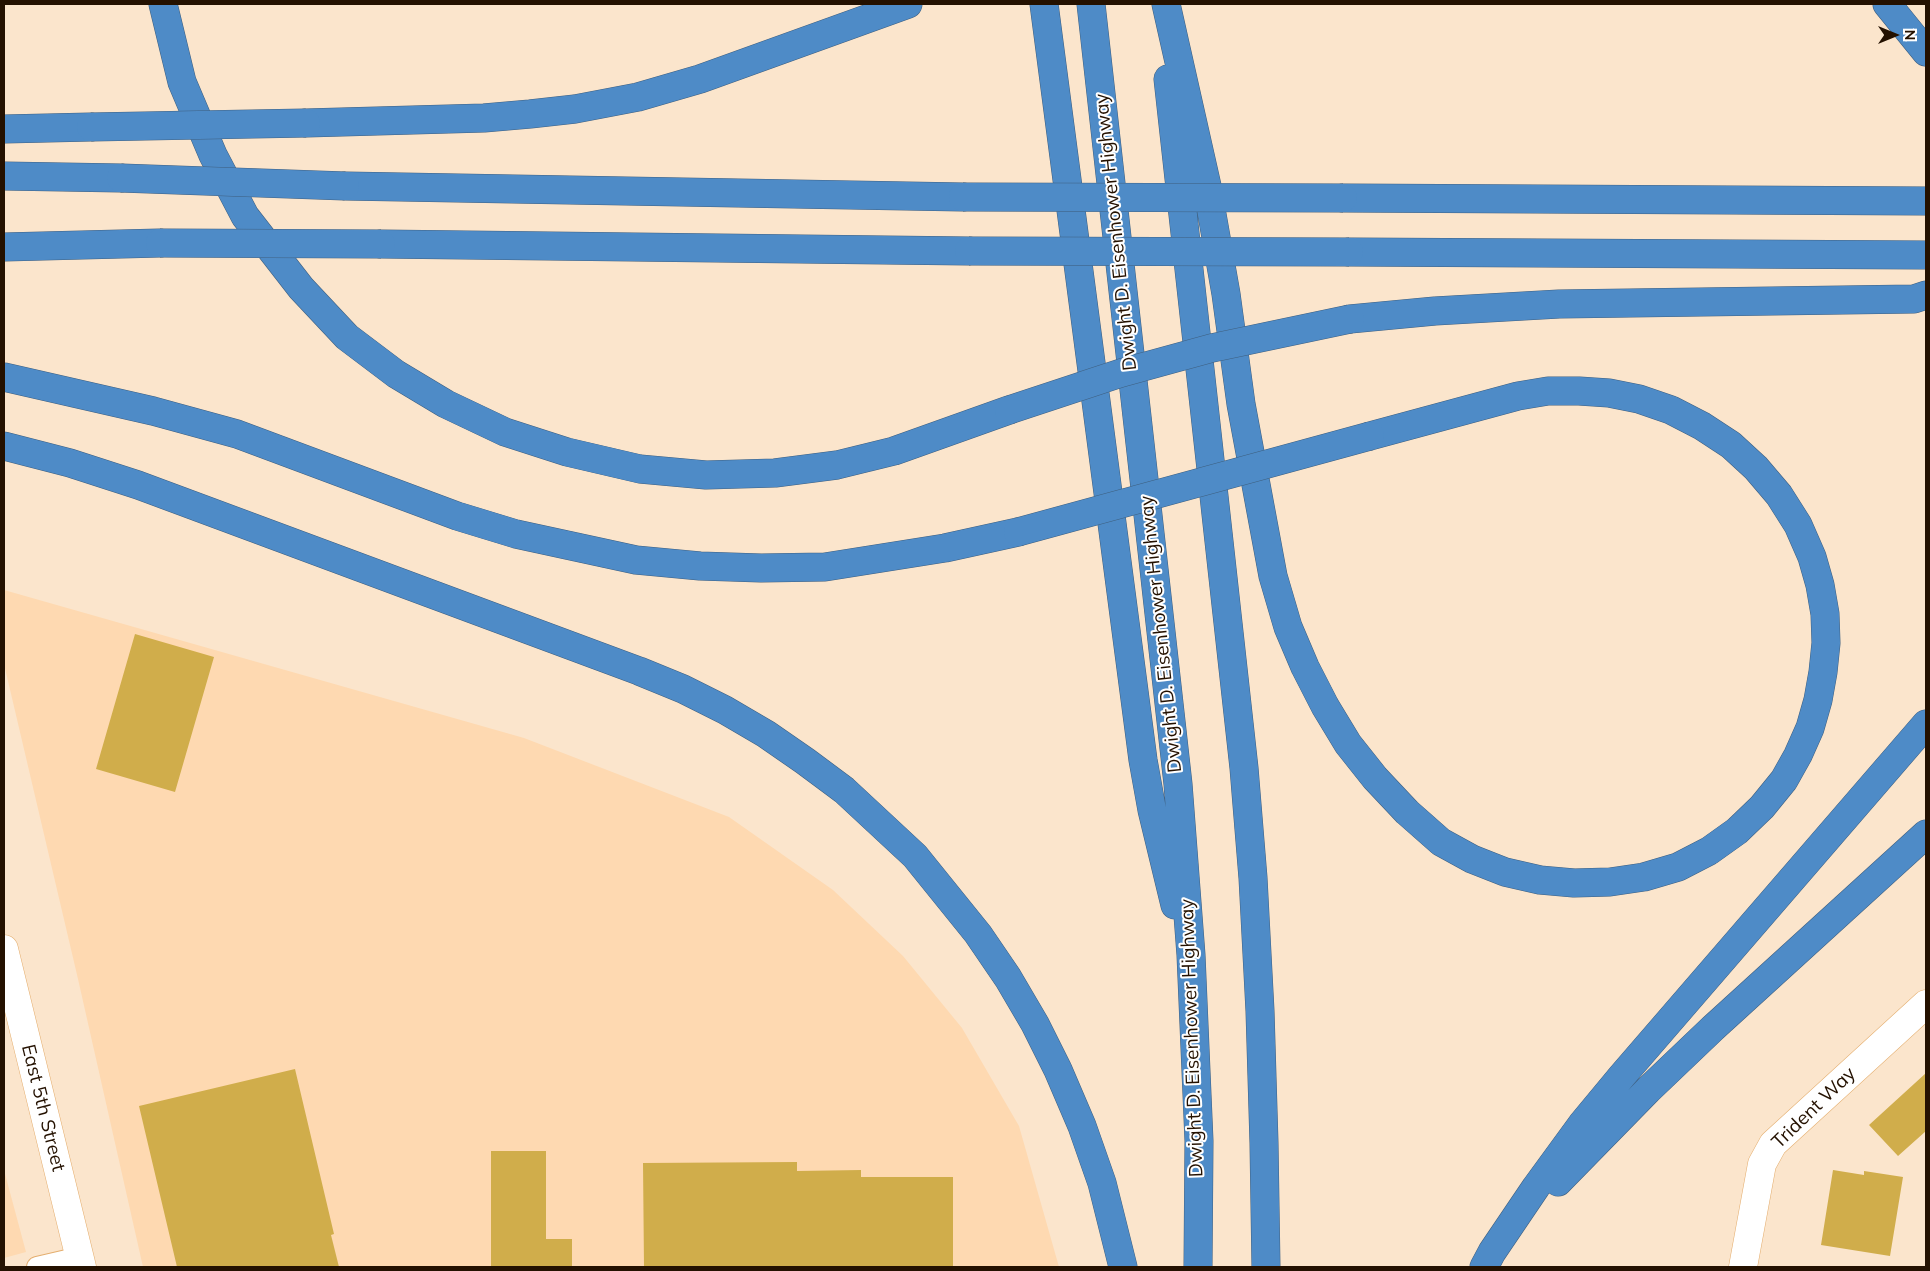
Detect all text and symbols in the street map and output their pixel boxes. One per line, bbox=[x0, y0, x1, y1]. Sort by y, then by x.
north arrow bbox=[1870, 10, 1920, 60]
text: N bbox=[1901, 30, 1919, 40]
street label: Dwight D. Eisenhower Highway bbox=[1090, 92, 1142, 372]
street label: Dwight D. Eisenhower Highway bbox=[1135, 494, 1187, 774]
street label: Dwight D. Eisenhower Highway bbox=[1176, 898, 1208, 1178]
street label: East 5th Street bbox=[16, 1042, 70, 1174]
street label: Trident Way bbox=[1767, 1063, 1861, 1153]

